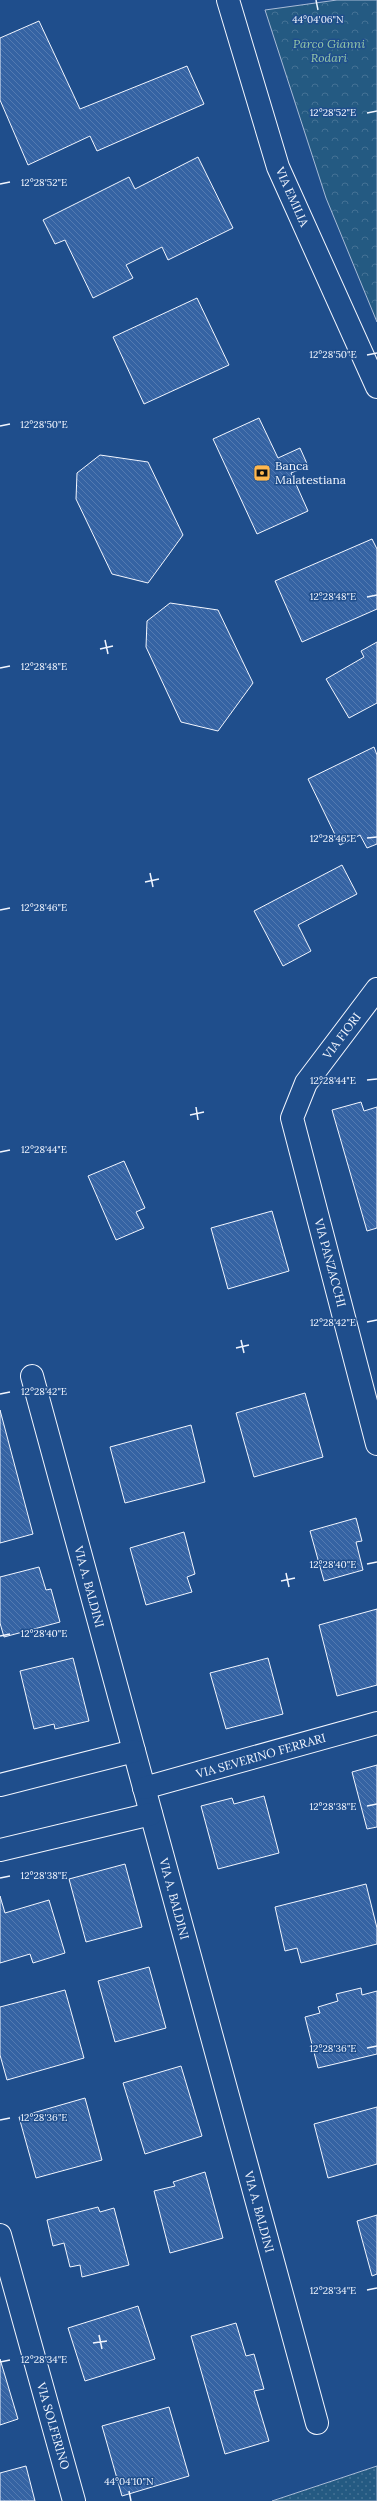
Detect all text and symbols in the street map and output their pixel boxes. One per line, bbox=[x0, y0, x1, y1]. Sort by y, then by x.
text: 44°04'06"N bbox=[292, 13, 344, 26]
park label: Parco Gianni Rodari bbox=[293, 36, 365, 65]
text: 12°28'52"E bbox=[310, 106, 356, 119]
street label: VIA EMILIA bbox=[272, 164, 312, 229]
text: 12°28'52"E bbox=[21, 176, 67, 189]
text: 12°28'50"E bbox=[309, 348, 357, 361]
text: 12°28'50"E bbox=[20, 418, 68, 431]
place label: Banca Malatestiana bbox=[275, 458, 346, 487]
bank icon: Banca Malatestiana bbox=[252, 463, 272, 483]
text: 12°28'48"E bbox=[310, 590, 356, 603]
text: 12°28'48"E bbox=[21, 660, 67, 673]
text: 12°28'46"E bbox=[310, 832, 356, 845]
text: 12°28'46"E bbox=[21, 901, 67, 914]
street label: VIA FIORI bbox=[319, 1010, 364, 1063]
text: 12°28'44"E bbox=[310, 1074, 356, 1087]
text: 12°28'44"E bbox=[21, 1143, 67, 1156]
street label: VIA PANZACCHI bbox=[311, 1216, 350, 1309]
text: 12°28'42"E bbox=[310, 1316, 356, 1329]
text: 12°28'42"E bbox=[21, 1385, 67, 1398]
street label: VIA A. BALDINI bbox=[71, 1544, 108, 1629]
text: 12°28'40"E bbox=[310, 1558, 356, 1571]
text: 12°28'40"E bbox=[21, 1627, 67, 1640]
street label: VIA SEVERINO FERRARI bbox=[193, 1730, 327, 1781]
text: 12°28'38"E bbox=[310, 1800, 357, 1813]
street label: VIA A. BALDINI bbox=[156, 1856, 193, 1941]
text: 12°28'38"E bbox=[21, 1869, 68, 1882]
text: 12°28'36"E bbox=[309, 2042, 357, 2055]
text: 12°28'36"E bbox=[20, 2111, 68, 2124]
street label: VIA A. BALDINI bbox=[241, 2169, 278, 2254]
text: 12°28'34"E bbox=[310, 2284, 356, 2297]
text: 12°28'34"E bbox=[21, 2353, 67, 2366]
street label: VIA SOLFERINO bbox=[34, 2380, 73, 2471]
text: 44°04'10"N bbox=[104, 2475, 154, 2488]

